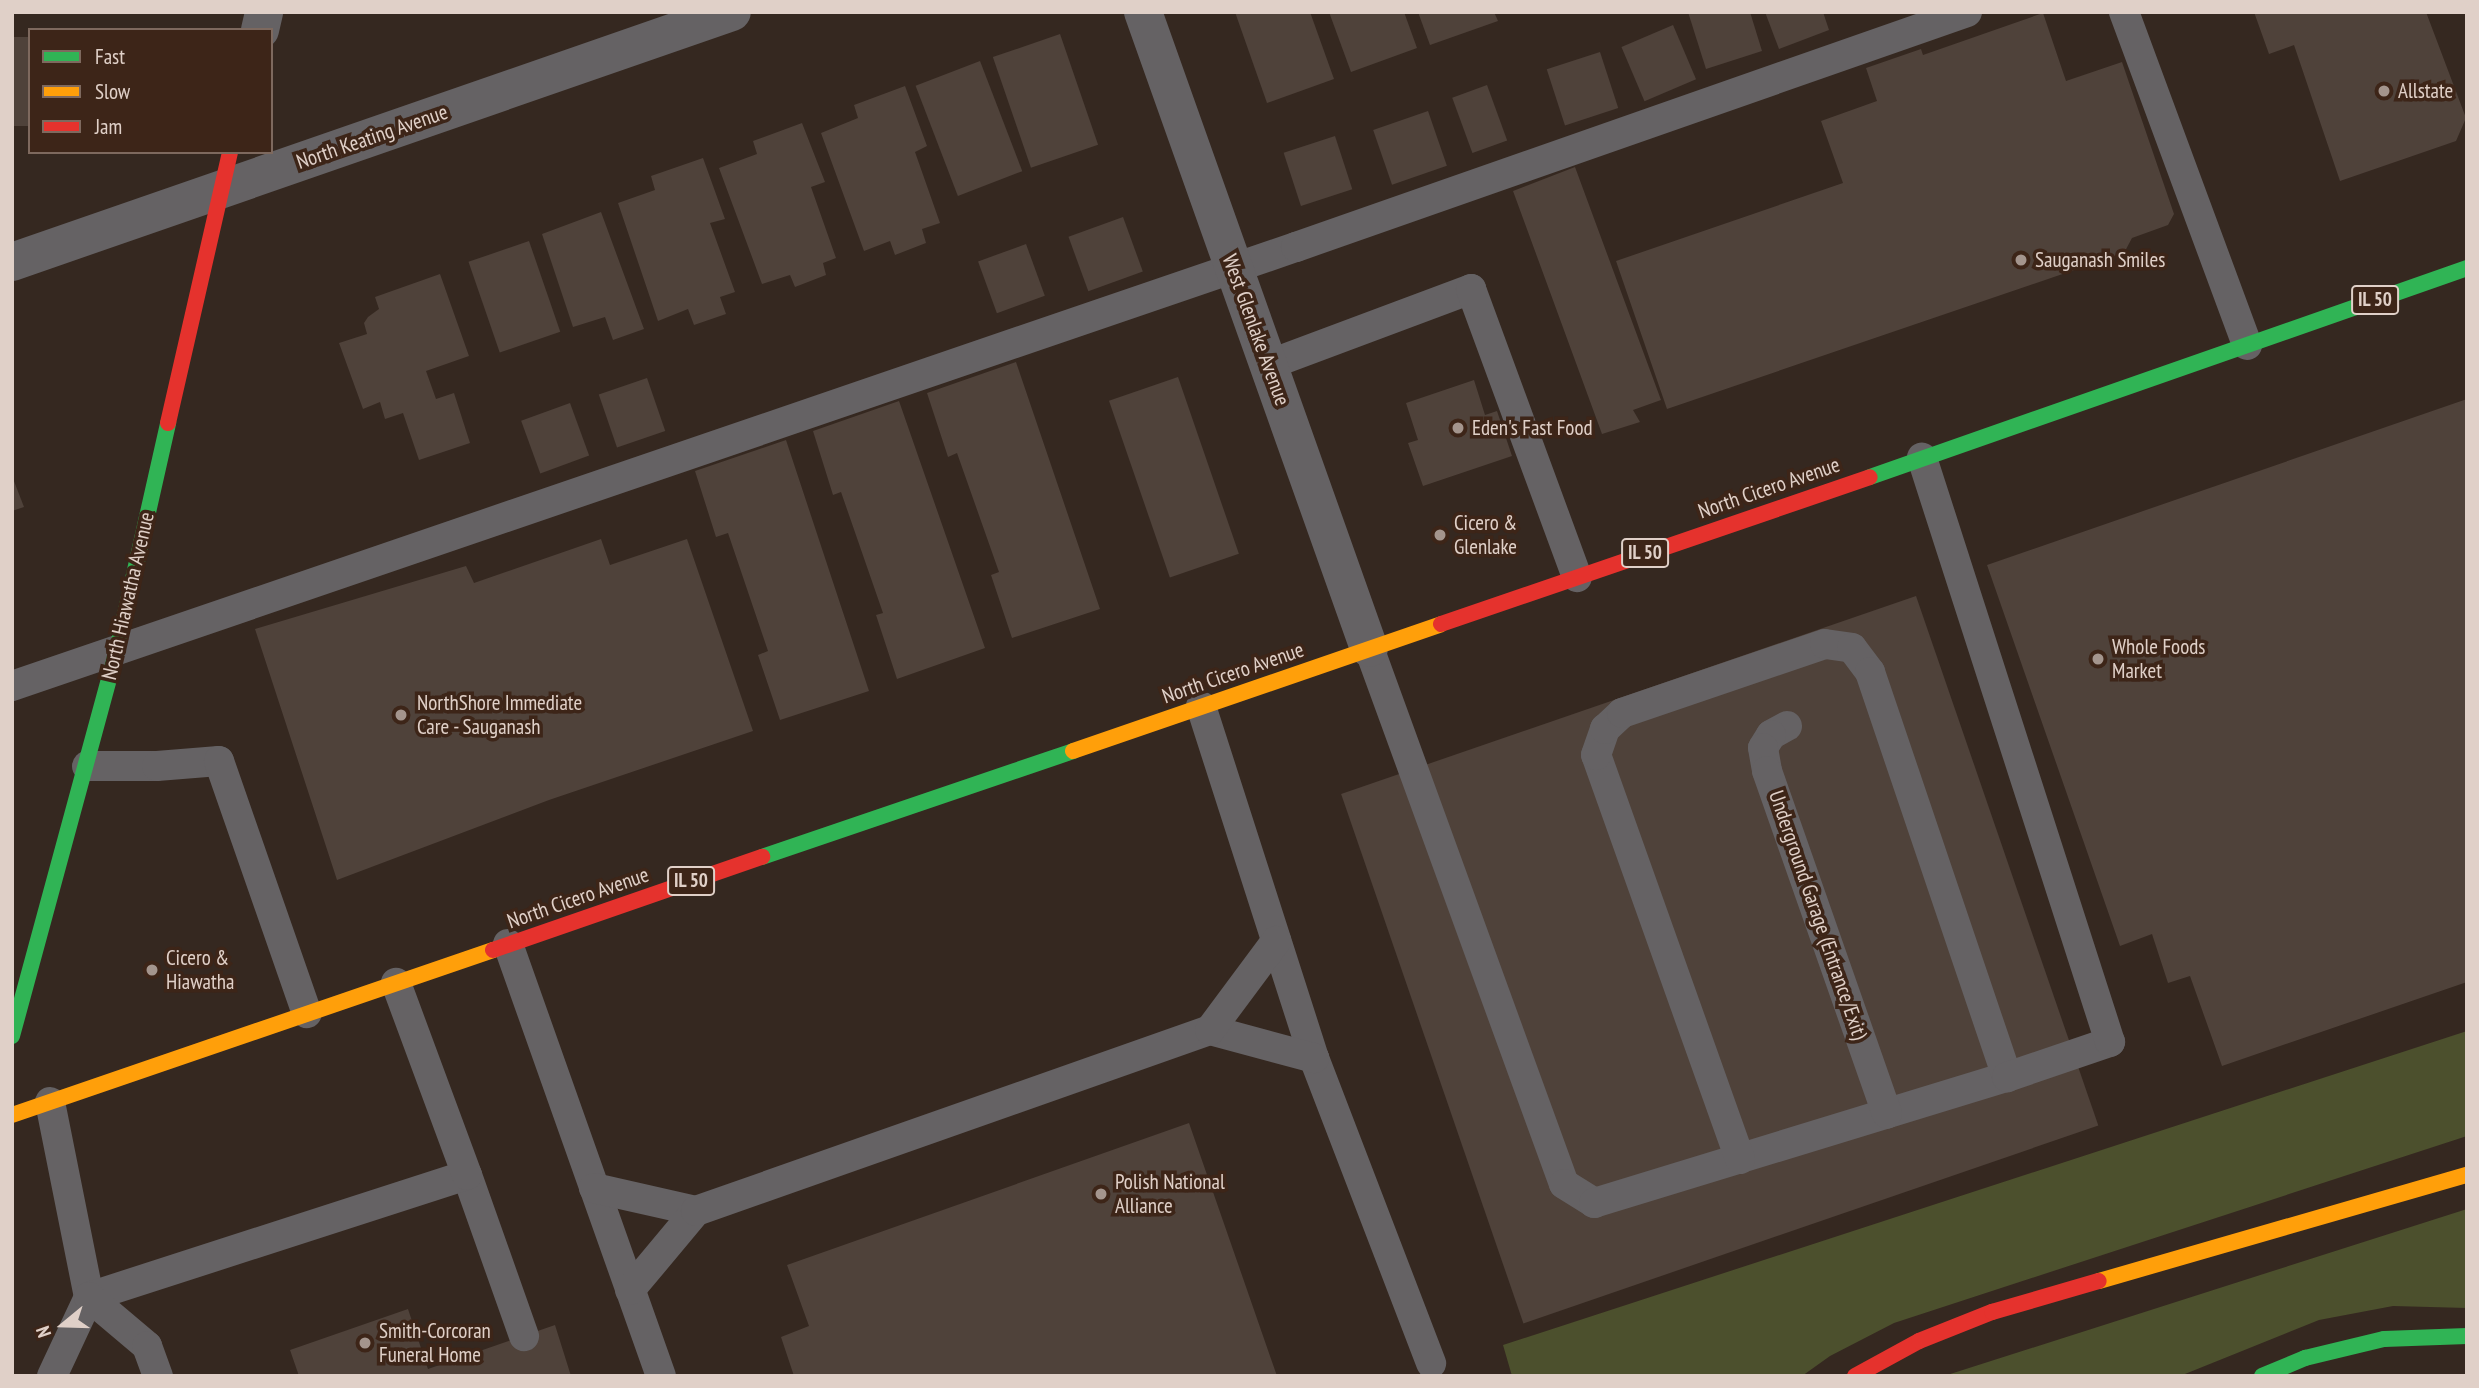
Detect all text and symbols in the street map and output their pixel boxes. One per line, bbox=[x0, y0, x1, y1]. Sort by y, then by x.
legend bbox=[28, 28, 273, 154]
text: Fast bbox=[95, 43, 125, 70]
text: Slow bbox=[95, 78, 130, 105]
place label: Allstate bbox=[2398, 78, 2453, 104]
marker: Allstate bbox=[2376, 83, 2392, 99]
street label: North Keating Avenue bbox=[293, 99, 451, 175]
text: Jam bbox=[95, 113, 122, 140]
place label: Sauganash Smiles bbox=[2035, 247, 2165, 273]
street label: West Glenlake Avenue bbox=[1217, 251, 1295, 409]
marker: Sauganash Smiles bbox=[2013, 252, 2029, 268]
road number: IL 50 bbox=[2350, 284, 2400, 316]
place label: Eden's Fast Food bbox=[1472, 415, 1593, 441]
marker: Eden's Fast Food bbox=[1450, 420, 1466, 436]
street label: North Cicero Avenue bbox=[1695, 452, 1843, 524]
street label: North Hiawatha Avenue bbox=[96, 509, 160, 683]
place label: Cicero & Glenlake bbox=[1454, 510, 1517, 560]
marker: Cicero & Glenlake bbox=[1432, 527, 1448, 543]
road number: IL 50 bbox=[1620, 538, 1670, 568]
place label: Whole Foods Market bbox=[2112, 634, 2205, 684]
street label: North Cicero Avenue bbox=[1159, 637, 1307, 709]
marker: Whole Foods Market bbox=[2090, 651, 2106, 667]
place label: NorthShore Immediate Care - Sauganash bbox=[417, 690, 582, 740]
marker: NorthShore Immediate Care - Sauganash bbox=[391, 705, 411, 725]
street label: Underground Garage (Entrance/Exit) bbox=[1763, 787, 1873, 1043]
street label: North Cicero Avenue bbox=[504, 862, 652, 934]
road number: IL 50 bbox=[666, 866, 716, 897]
place label: Cicero & Hiawatha bbox=[166, 945, 234, 995]
marker: Cicero & Hiawatha bbox=[144, 962, 160, 978]
place label: Polish National Alliance bbox=[1115, 1169, 1225, 1219]
marker: Polish National Alliance bbox=[1093, 1186, 1109, 1202]
north arrow bbox=[28, 1290, 98, 1360]
place label: Smith-Corcoran Funeral Home bbox=[379, 1318, 491, 1368]
text: N bbox=[30, 1323, 56, 1341]
marker: Smith-Corcoran Funeral Home bbox=[357, 1335, 373, 1351]

